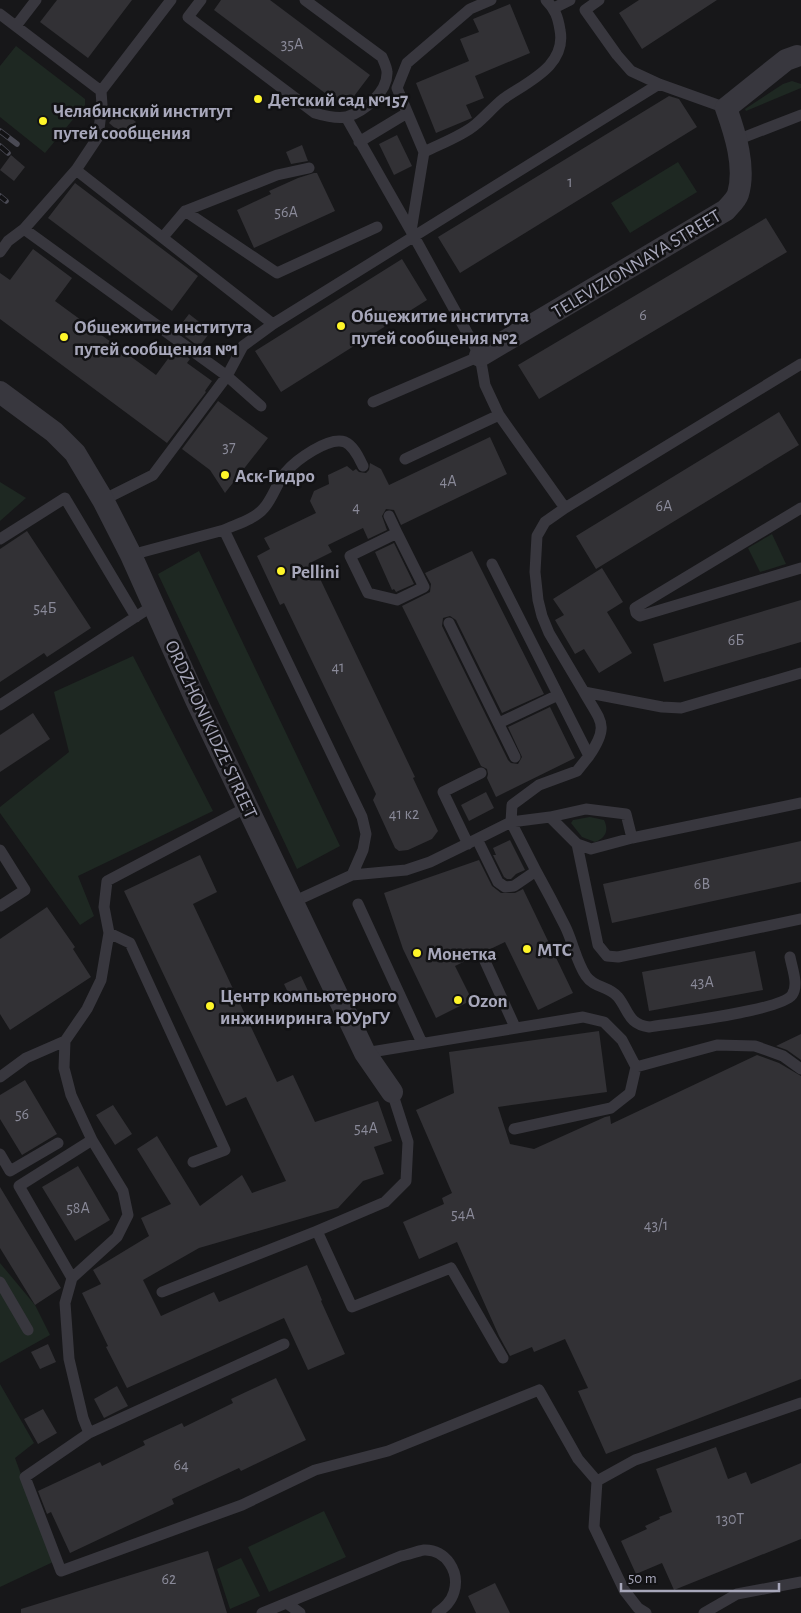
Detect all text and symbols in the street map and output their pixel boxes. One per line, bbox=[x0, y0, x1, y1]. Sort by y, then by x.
house number: 35А bbox=[281, 36, 304, 52]
place label: Детский сад №157 bbox=[268, 91, 408, 110]
marker: Детский сад №157 bbox=[252, 93, 264, 105]
place label: Челябинский институт путей сообщения bbox=[53, 102, 233, 143]
marker: Челябинский институт путей сообщения bbox=[37, 115, 49, 127]
house number: 1 bbox=[567, 174, 573, 190]
house number: 56А bbox=[274, 204, 298, 220]
street label: TELEVIZIONNAYA STREET bbox=[549, 206, 725, 322]
place label: Общежитие института путей сообщения №2 bbox=[351, 307, 529, 348]
house number: 6 bbox=[639, 307, 647, 323]
place label: Общежитие института путей сообщения №1 bbox=[74, 318, 252, 359]
marker: Общежитие института путей сообщения №2 bbox=[335, 320, 347, 332]
marker: Общежитие института путей сообщения №1 bbox=[58, 331, 70, 343]
house number: 37 bbox=[222, 439, 236, 455]
place label: Аск-Гидро bbox=[235, 467, 315, 486]
marker: Аск-Гидро bbox=[219, 469, 231, 481]
house number: 4А bbox=[439, 473, 457, 489]
house number: 6А bbox=[656, 498, 673, 514]
house number: 4 bbox=[352, 499, 360, 515]
place label: Pellini bbox=[291, 563, 340, 582]
marker: Pellini bbox=[275, 565, 287, 577]
house number: 54Б bbox=[33, 600, 57, 616]
house number: 6Б bbox=[728, 632, 744, 648]
street label: ORDZHONIKIDZE STREET bbox=[161, 638, 260, 822]
house number: 41 bbox=[331, 659, 345, 675]
house number: 41 к2 bbox=[389, 806, 419, 822]
house number: 6В bbox=[694, 876, 710, 892]
place label: МТС bbox=[537, 941, 572, 960]
marker: МТС bbox=[521, 943, 533, 955]
place label: Монетка bbox=[427, 945, 496, 964]
marker: Монетка bbox=[411, 947, 423, 959]
house number: 43А bbox=[690, 974, 714, 990]
place label: Центр компьютерного инжиниринга ЮУрГУ bbox=[220, 987, 397, 1028]
place label: Ozon bbox=[468, 992, 507, 1011]
marker: Ozon bbox=[452, 994, 464, 1006]
marker: Центр компьютерного инжиниринга ЮУрГУ bbox=[204, 1000, 216, 1012]
house number: 56 bbox=[15, 1106, 29, 1122]
house number: 54А bbox=[354, 1120, 378, 1136]
house number: 58А bbox=[66, 1200, 90, 1216]
house number: 54А bbox=[451, 1206, 475, 1222]
house number: 43/1 bbox=[644, 1217, 668, 1233]
house number: 64 bbox=[173, 1457, 189, 1473]
house number: 130Т bbox=[716, 1511, 744, 1527]
scale bar bbox=[621, 1560, 778, 1592]
house number: 62 bbox=[162, 1571, 176, 1587]
text: 50 m bbox=[628, 1571, 657, 1586]

